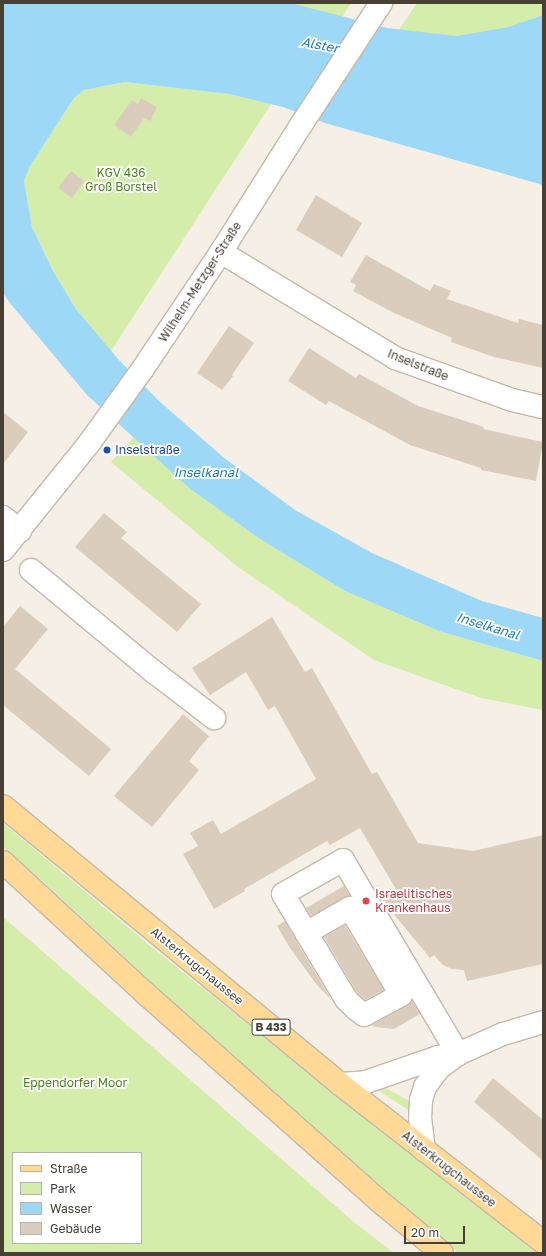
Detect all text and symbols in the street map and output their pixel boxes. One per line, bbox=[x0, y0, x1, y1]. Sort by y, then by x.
water label: Alster bbox=[300, 34, 340, 56]
park label: KGV 436 Groß Borstel bbox=[85, 166, 157, 194]
street label: Wilhelm-Metzger-Straße bbox=[156, 219, 244, 345]
street label: Inselstraße bbox=[385, 346, 451, 384]
place label: Inselstraße bbox=[115, 443, 180, 457]
marker: Inselstraße bbox=[102, 445, 112, 455]
water label: Inselkanal bbox=[174, 464, 238, 480]
water label: Inselkanal bbox=[455, 609, 521, 643]
place label: Israelitisches Krankenhaus bbox=[375, 887, 452, 915]
marker: Israelitisches Krankenhaus bbox=[360, 895, 372, 907]
street label: Alsterkrugchaussee bbox=[148, 924, 246, 1008]
road number: B 433 bbox=[251, 1018, 291, 1036]
park label: Eppendorfer Moor bbox=[23, 1076, 127, 1090]
street label: Alsterkrugchaussee bbox=[399, 1128, 499, 1210]
legend bbox=[12, 1152, 142, 1244]
text: Straße bbox=[50, 1161, 88, 1176]
text: Park bbox=[50, 1181, 76, 1196]
text: Wasser bbox=[50, 1201, 92, 1216]
scale bar bbox=[406, 1218, 467, 1244]
text: Gebäude bbox=[50, 1221, 101, 1236]
text: 20 m bbox=[411, 1225, 439, 1240]

